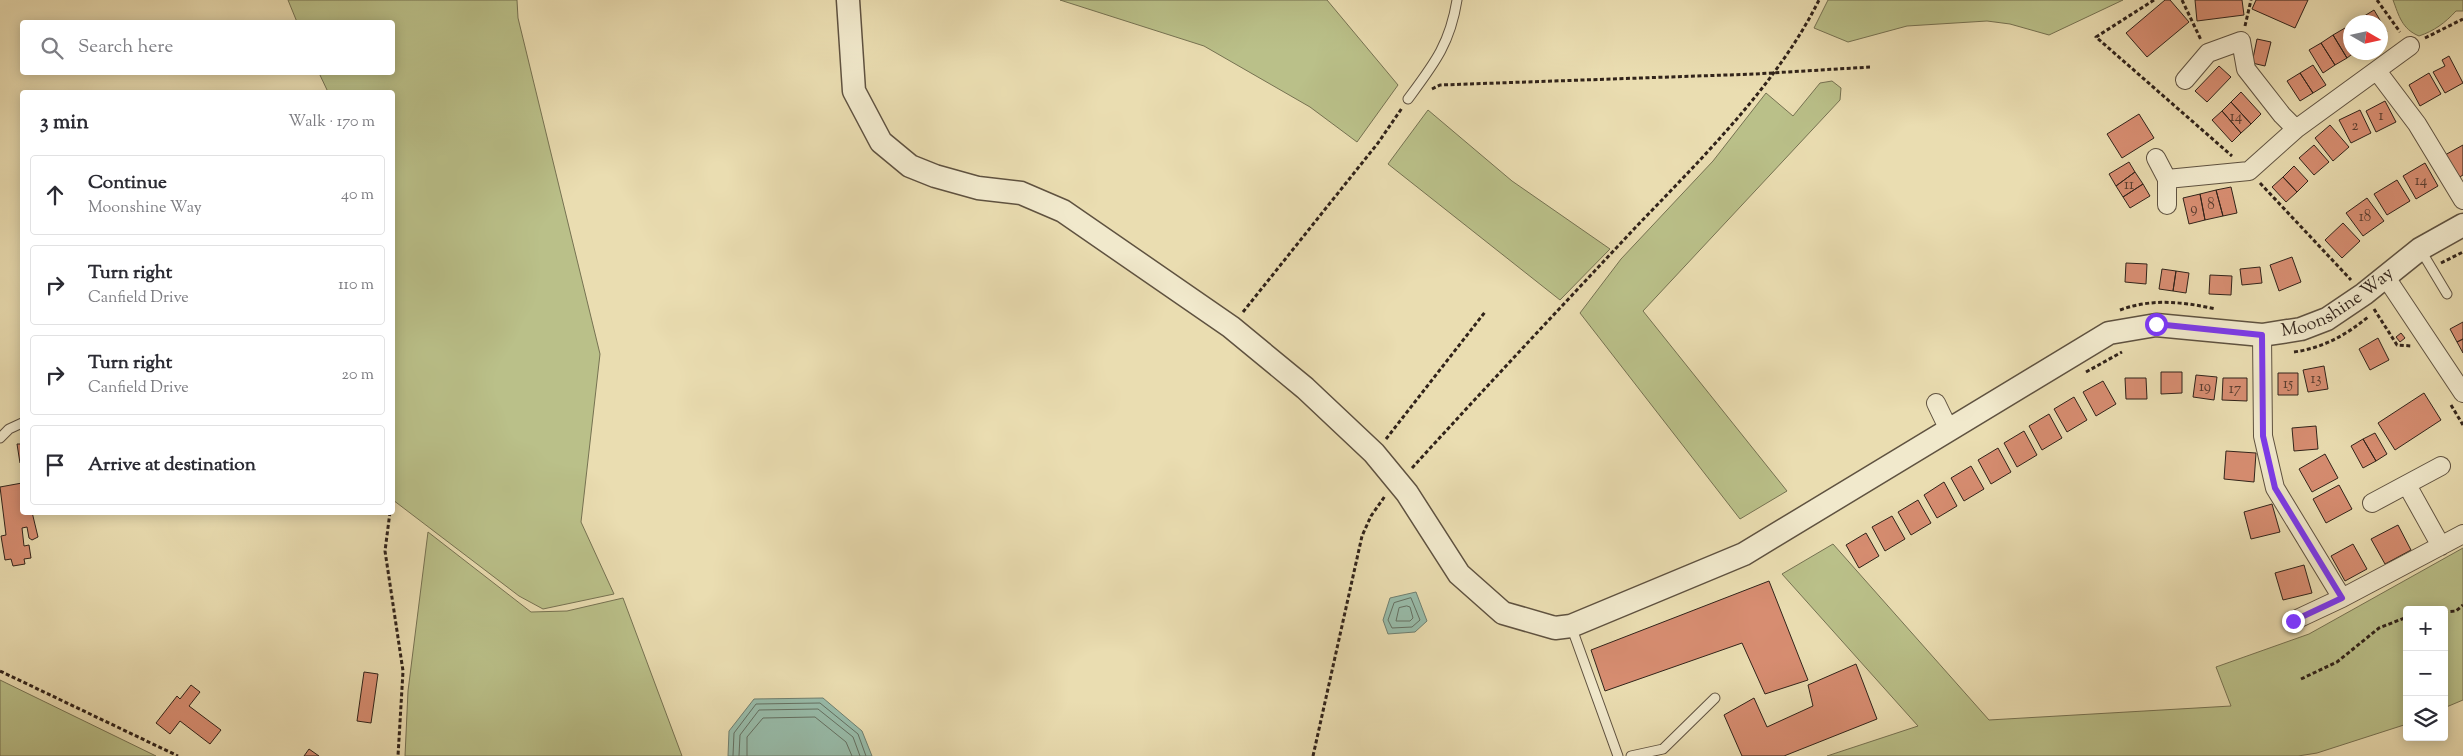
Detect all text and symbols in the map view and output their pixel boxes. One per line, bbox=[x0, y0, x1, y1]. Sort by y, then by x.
north arrow bbox=[2343, 15, 2388, 60]
search box bbox=[20, 20, 395, 75]
icon: search bbox=[38, 34, 66, 62]
text: Search here bbox=[78, 34, 173, 61]
house number: 1 bbox=[2378, 106, 2384, 127]
house number: 14 bbox=[2230, 107, 2243, 128]
text: 3 min bbox=[40, 108, 89, 138]
text: Walk · 170 m bbox=[288, 111, 375, 134]
house number: 2 bbox=[2351, 116, 2359, 137]
text: Continue bbox=[88, 170, 167, 197]
house number: 14 bbox=[2415, 171, 2428, 192]
house number: 11 bbox=[2124, 175, 2134, 196]
icon: ahead bbox=[41, 181, 69, 209]
text: 40 m bbox=[341, 184, 374, 207]
house number: 8 bbox=[2207, 195, 2215, 216]
text: Moonshine Way bbox=[88, 197, 202, 220]
house number: 9 bbox=[2190, 199, 2198, 220]
house number: 18 bbox=[2359, 207, 2371, 228]
text: Turn right bbox=[88, 260, 172, 287]
street label: Moonshine Way bbox=[2279, 261, 2400, 345]
icon: right bbox=[41, 271, 69, 299]
text: 110 m bbox=[338, 274, 374, 297]
text: Canfield Drive bbox=[88, 287, 189, 310]
route start bbox=[2145, 313, 2168, 336]
text: Turn right bbox=[88, 350, 172, 377]
icon: right bbox=[41, 361, 69, 389]
text: 20 m bbox=[341, 364, 374, 387]
house number: 13 bbox=[2310, 369, 2322, 390]
house number: 15 bbox=[2283, 374, 2293, 395]
text: Canfield Drive bbox=[88, 377, 189, 400]
house number: 19 bbox=[2199, 377, 2211, 398]
house number: 17 bbox=[2229, 379, 2242, 400]
icon: arrive bbox=[41, 451, 69, 479]
text: Arrive at destination bbox=[88, 452, 256, 479]
map controls bbox=[2403, 606, 2448, 741]
button: + bbox=[2403, 606, 2448, 651]
route end bbox=[2282, 610, 2305, 633]
button: − bbox=[2403, 651, 2448, 696]
button: layers bbox=[2403, 696, 2448, 741]

